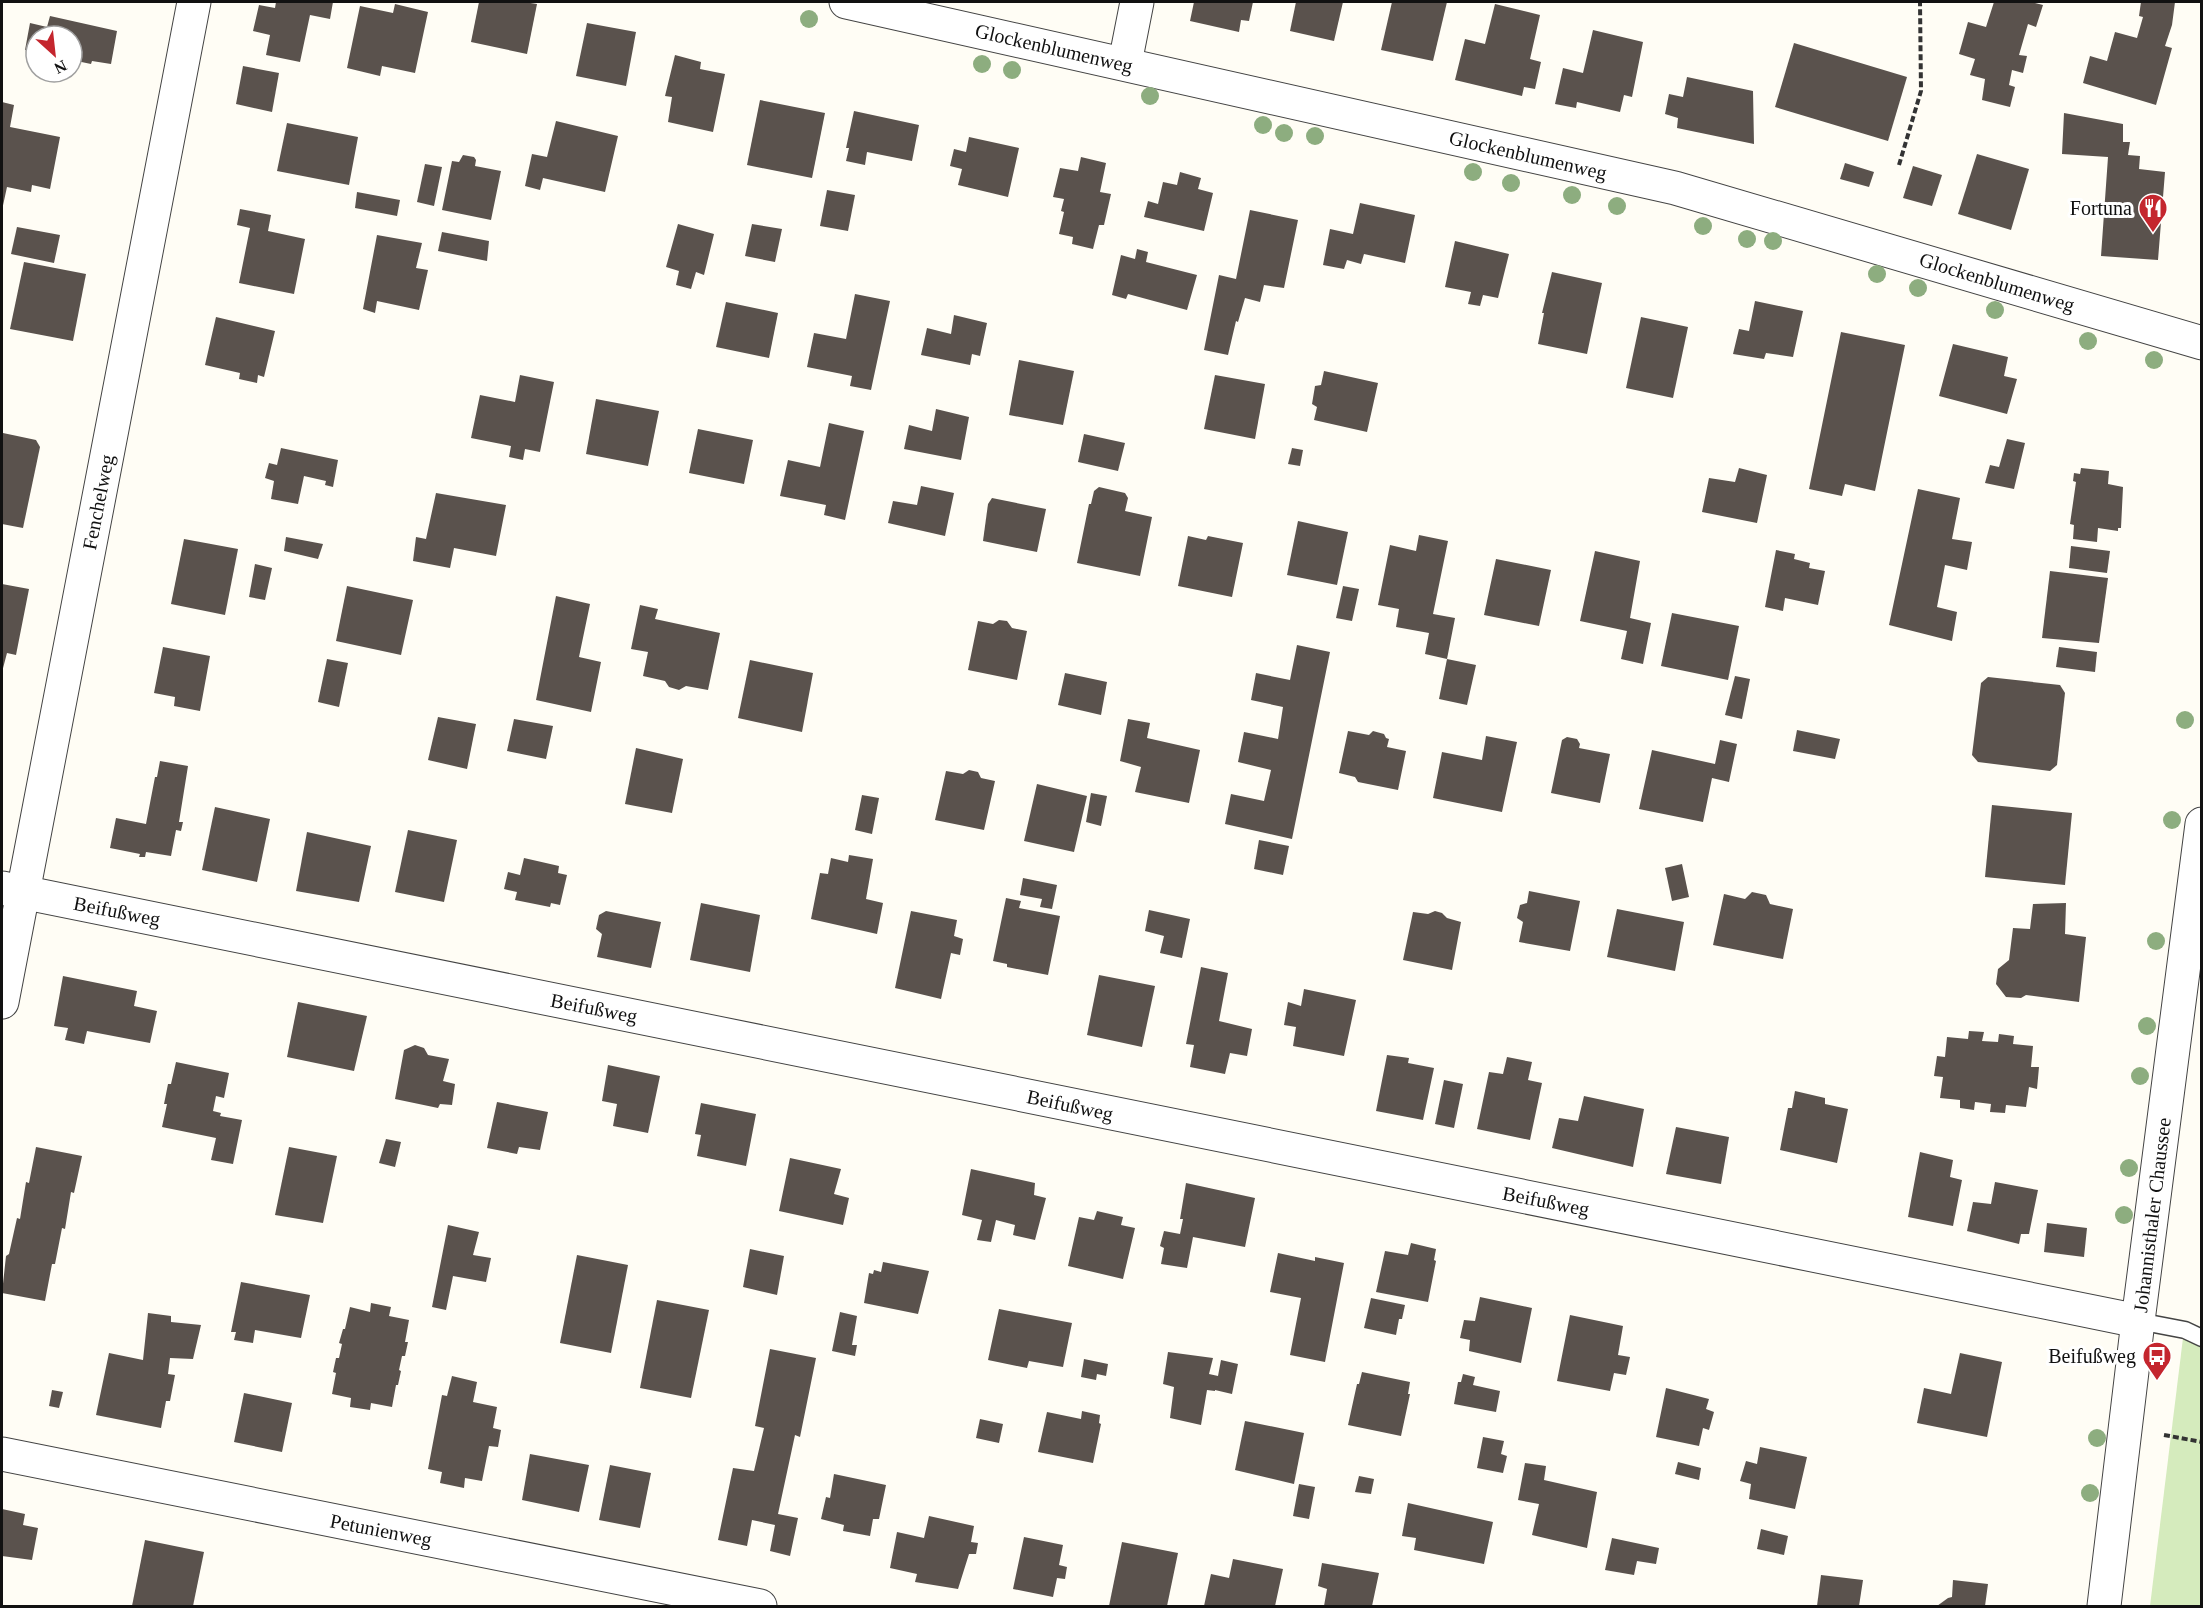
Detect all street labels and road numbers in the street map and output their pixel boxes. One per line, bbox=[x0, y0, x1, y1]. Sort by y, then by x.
street label: Glockenblumenweg bbox=[973, 19, 1135, 78]
street label: Glockenblumenweg bbox=[1447, 126, 1609, 185]
street label: Glockenblumenweg bbox=[1916, 248, 2077, 317]
street label: Fenchelweg bbox=[78, 452, 119, 552]
street label: Beifußweg bbox=[72, 892, 162, 931]
street label: Beifußweg bbox=[549, 989, 639, 1028]
street label: Beifußweg bbox=[1025, 1085, 1115, 1126]
street label: Johannisthaler Chaussee bbox=[2129, 1116, 2175, 1314]
street label: Beifußweg bbox=[1501, 1182, 1591, 1221]
street label: Petunienweg bbox=[328, 1509, 434, 1552]

